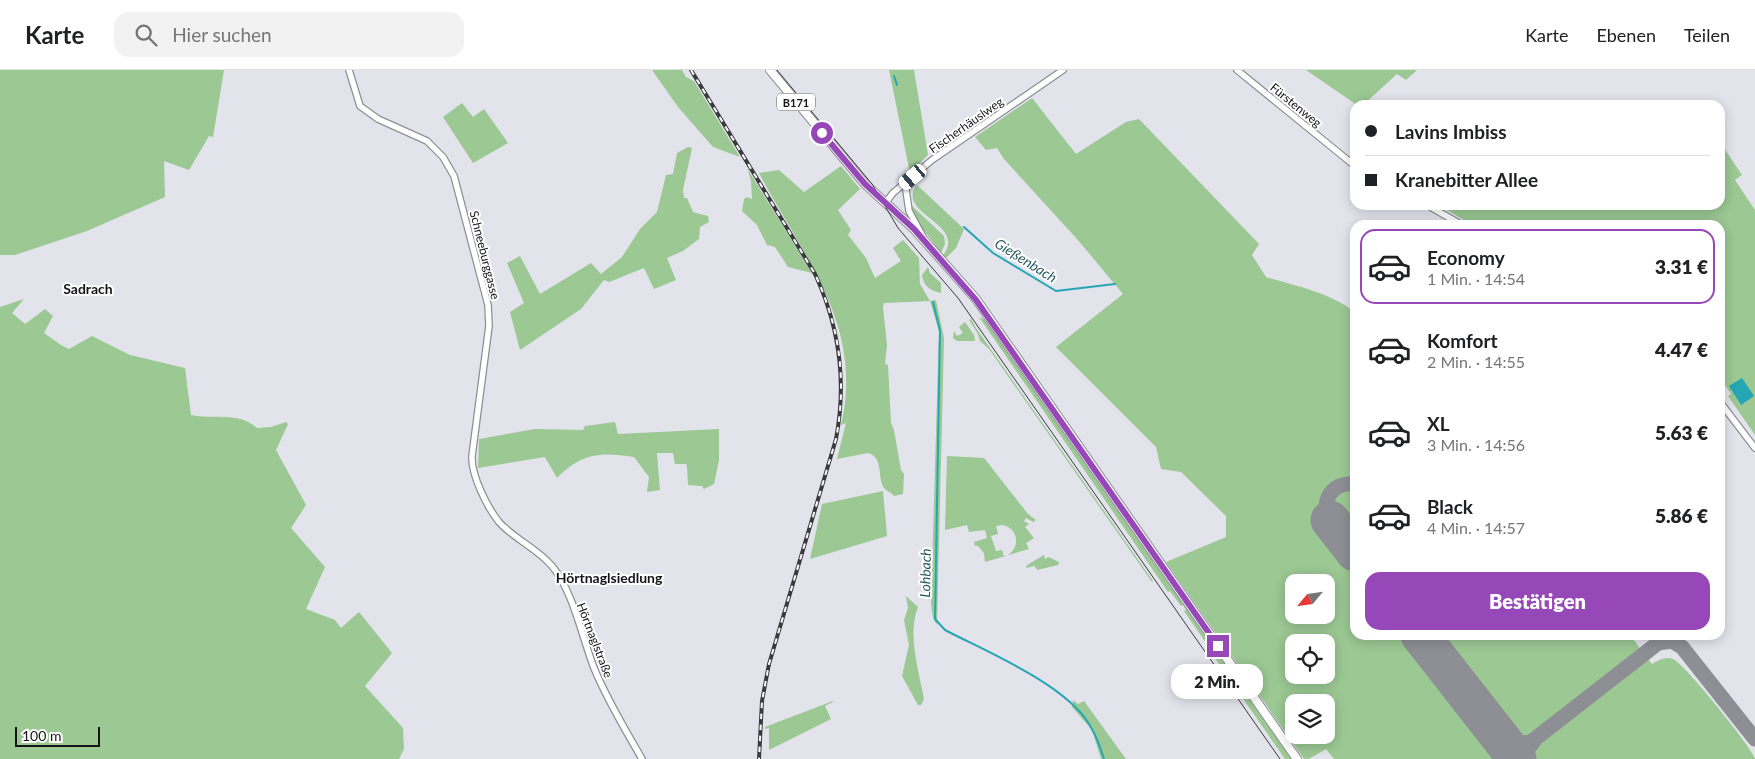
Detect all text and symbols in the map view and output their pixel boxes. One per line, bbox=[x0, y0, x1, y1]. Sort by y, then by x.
search box bbox=[114, 12, 464, 57]
text: Karte bbox=[25, 20, 84, 49]
icon: search bbox=[132, 21, 160, 49]
text: Hier suchen bbox=[172, 23, 272, 46]
text: Karte bbox=[1525, 24, 1568, 46]
text: Ebenen bbox=[1596, 24, 1656, 46]
text: Teilen bbox=[1684, 24, 1730, 46]
street label: Fürstenweg bbox=[1267, 80, 1325, 130]
road number: B171 bbox=[777, 94, 815, 111]
street label: Fischerhäuslweg bbox=[926, 94, 1006, 156]
text: Lavins Imbiss bbox=[1395, 120, 1507, 143]
route start bbox=[811, 122, 833, 144]
car bbox=[896, 162, 929, 192]
text: Kranebitter Allee bbox=[1395, 168, 1538, 191]
street label: Schneeburggasse bbox=[467, 209, 503, 301]
water label: Gießenbach bbox=[992, 234, 1060, 286]
icon: car bbox=[1367, 244, 1412, 289]
text: Economy bbox=[1427, 246, 1505, 269]
text: 3.31 € bbox=[1655, 255, 1708, 278]
text: 1 Min. · 14:54 bbox=[1427, 269, 1525, 288]
district label: Sadrach bbox=[63, 280, 113, 297]
icon: car bbox=[1367, 327, 1412, 372]
text: Komfort bbox=[1427, 329, 1498, 352]
text: 4.47 € bbox=[1655, 338, 1708, 361]
text: 2 Min. · 14:55 bbox=[1427, 352, 1525, 371]
icon: car bbox=[1367, 410, 1412, 455]
text: XL bbox=[1427, 412, 1450, 435]
text: 5.63 € bbox=[1655, 421, 1708, 444]
text: 3 Min. · 14:56 bbox=[1427, 435, 1525, 454]
icon: car bbox=[1367, 493, 1412, 538]
text: Black bbox=[1427, 495, 1473, 518]
text: 5.86 € bbox=[1655, 504, 1708, 527]
text: 4 Min. · 14:57 bbox=[1427, 518, 1525, 537]
water label: Lohbach bbox=[916, 548, 934, 598]
district label: Hörtnaglsiedlung bbox=[556, 569, 663, 586]
button: Bestätigen bbox=[1365, 572, 1710, 630]
north arrow bbox=[1285, 574, 1335, 624]
map controls bbox=[1285, 574, 1335, 744]
street label: Hörtnaglstraße bbox=[574, 600, 616, 680]
button: locate bbox=[1285, 634, 1335, 684]
route end bbox=[1207, 635, 1229, 657]
callout: 2 Min. bbox=[1172, 664, 1264, 698]
text: 2 Min. bbox=[1194, 672, 1240, 691]
button: layers bbox=[1285, 694, 1335, 744]
scale bar bbox=[15, 724, 100, 747]
text: 100 m bbox=[22, 727, 61, 744]

